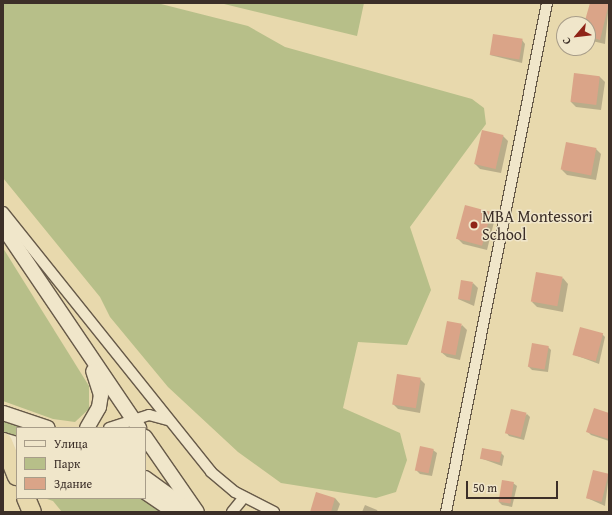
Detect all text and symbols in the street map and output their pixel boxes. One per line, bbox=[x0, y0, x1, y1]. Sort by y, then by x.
north arrow bbox=[556, 16, 596, 56]
text: С bbox=[558, 35, 575, 48]
place label: MBA Montessori School bbox=[482, 206, 593, 244]
marker: MBA Montessori School bbox=[469, 220, 479, 230]
legend bbox=[16, 427, 146, 499]
text: Улица bbox=[54, 435, 88, 452]
text: Парк bbox=[54, 455, 80, 472]
scale bar bbox=[468, 473, 560, 499]
text: Здание bbox=[54, 475, 92, 492]
text: 50 m bbox=[473, 479, 497, 496]

